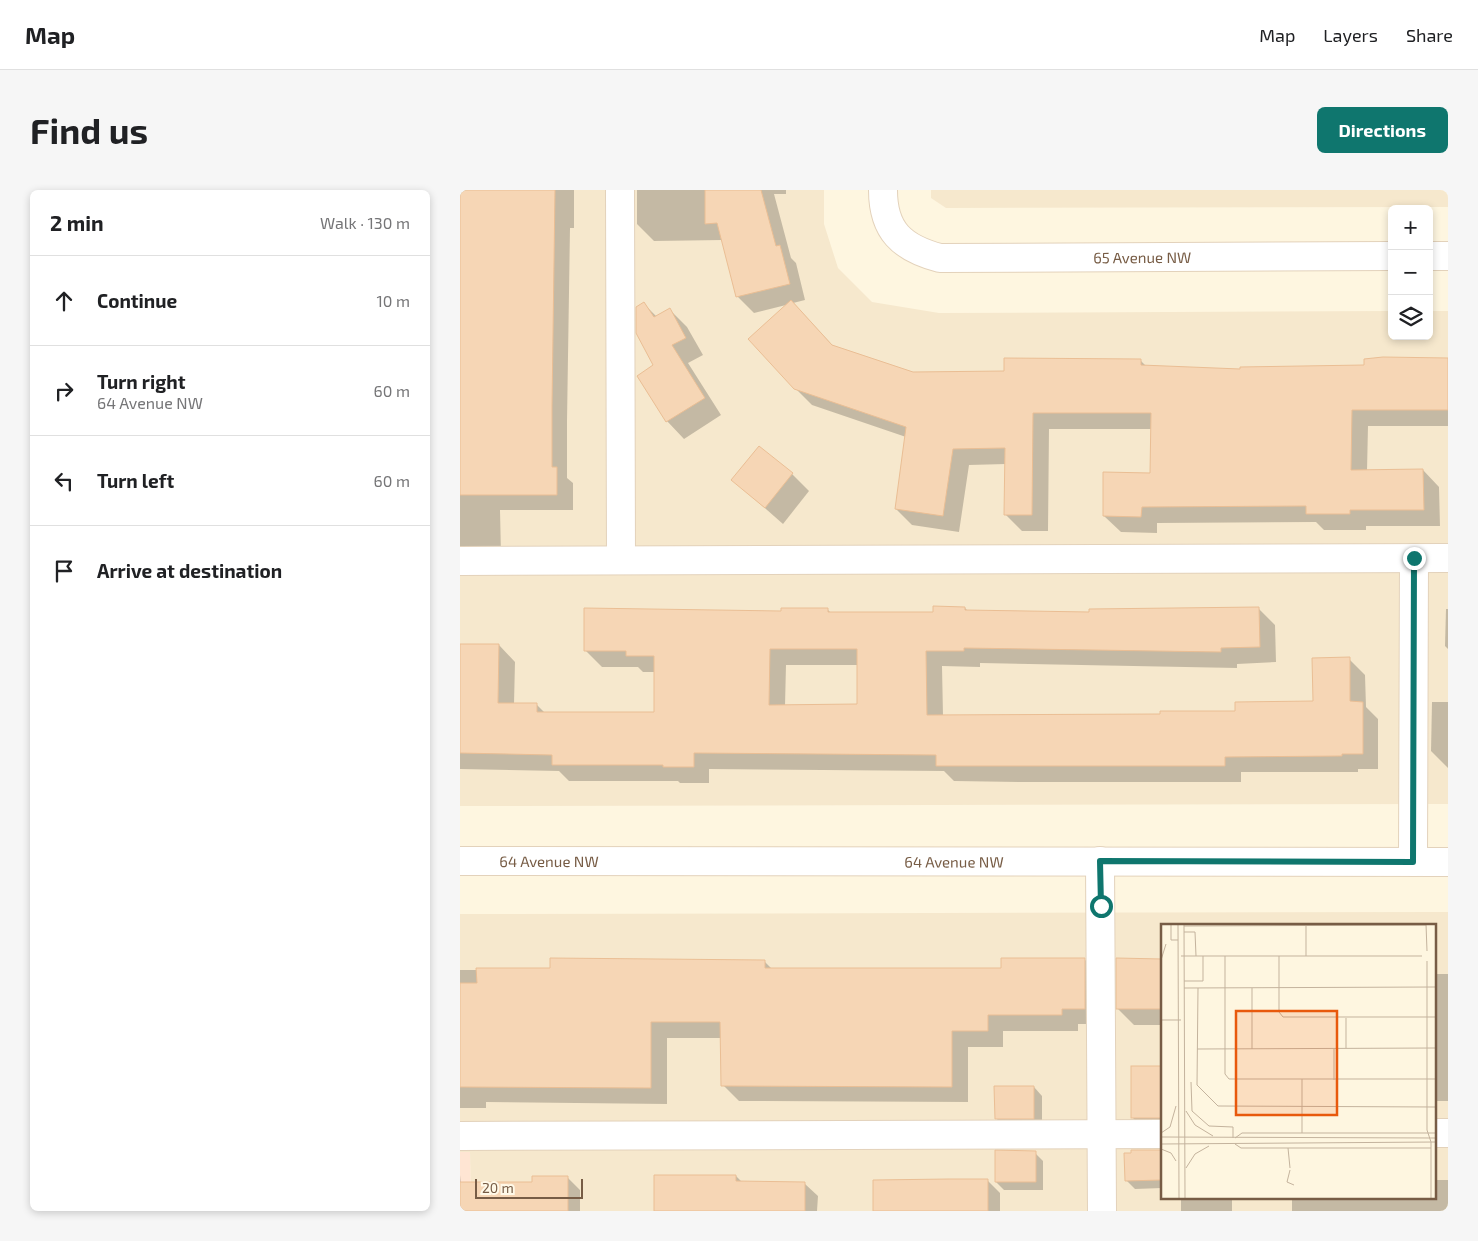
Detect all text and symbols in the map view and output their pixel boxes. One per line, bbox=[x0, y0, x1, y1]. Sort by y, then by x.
text: Map bbox=[25, 20, 75, 49]
text: Map bbox=[1259, 24, 1295, 46]
text: Layers bbox=[1323, 24, 1378, 46]
text: Share bbox=[1406, 24, 1453, 46]
button: Directions bbox=[1317, 107, 1448, 153]
text: Find us bbox=[30, 109, 148, 151]
map controls bbox=[1388, 205, 1433, 340]
button: + bbox=[1388, 205, 1433, 250]
text: 2 min bbox=[50, 210, 104, 235]
text: Walk · 130 m bbox=[320, 213, 410, 232]
street label: 65 Avenue NW bbox=[1093, 248, 1191, 266]
button: − bbox=[1388, 250, 1433, 295]
icon: ahead bbox=[50, 287, 78, 315]
text: Continue bbox=[97, 289, 177, 312]
text: 10 m bbox=[376, 291, 410, 310]
button: layers bbox=[1388, 295, 1433, 340]
text: Turn right bbox=[97, 370, 185, 393]
icon: right bbox=[50, 377, 78, 405]
text: 60 m bbox=[374, 381, 410, 400]
text: 64 Avenue NW bbox=[97, 393, 203, 412]
icon: left bbox=[50, 467, 78, 495]
text: Turn left bbox=[97, 469, 174, 492]
text: 60 m bbox=[374, 471, 410, 490]
route end bbox=[1403, 547, 1426, 570]
icon: arrive bbox=[50, 557, 78, 585]
text: Arrive at destination bbox=[97, 559, 282, 582]
street label: 64 Avenue NW bbox=[499, 852, 599, 870]
street label: 64 Avenue NW bbox=[904, 852, 1004, 871]
route start bbox=[1090, 895, 1113, 918]
inset map bbox=[1161, 924, 1436, 1198]
scale bar bbox=[475, 1176, 582, 1199]
text: 20 m bbox=[482, 1179, 514, 1196]

